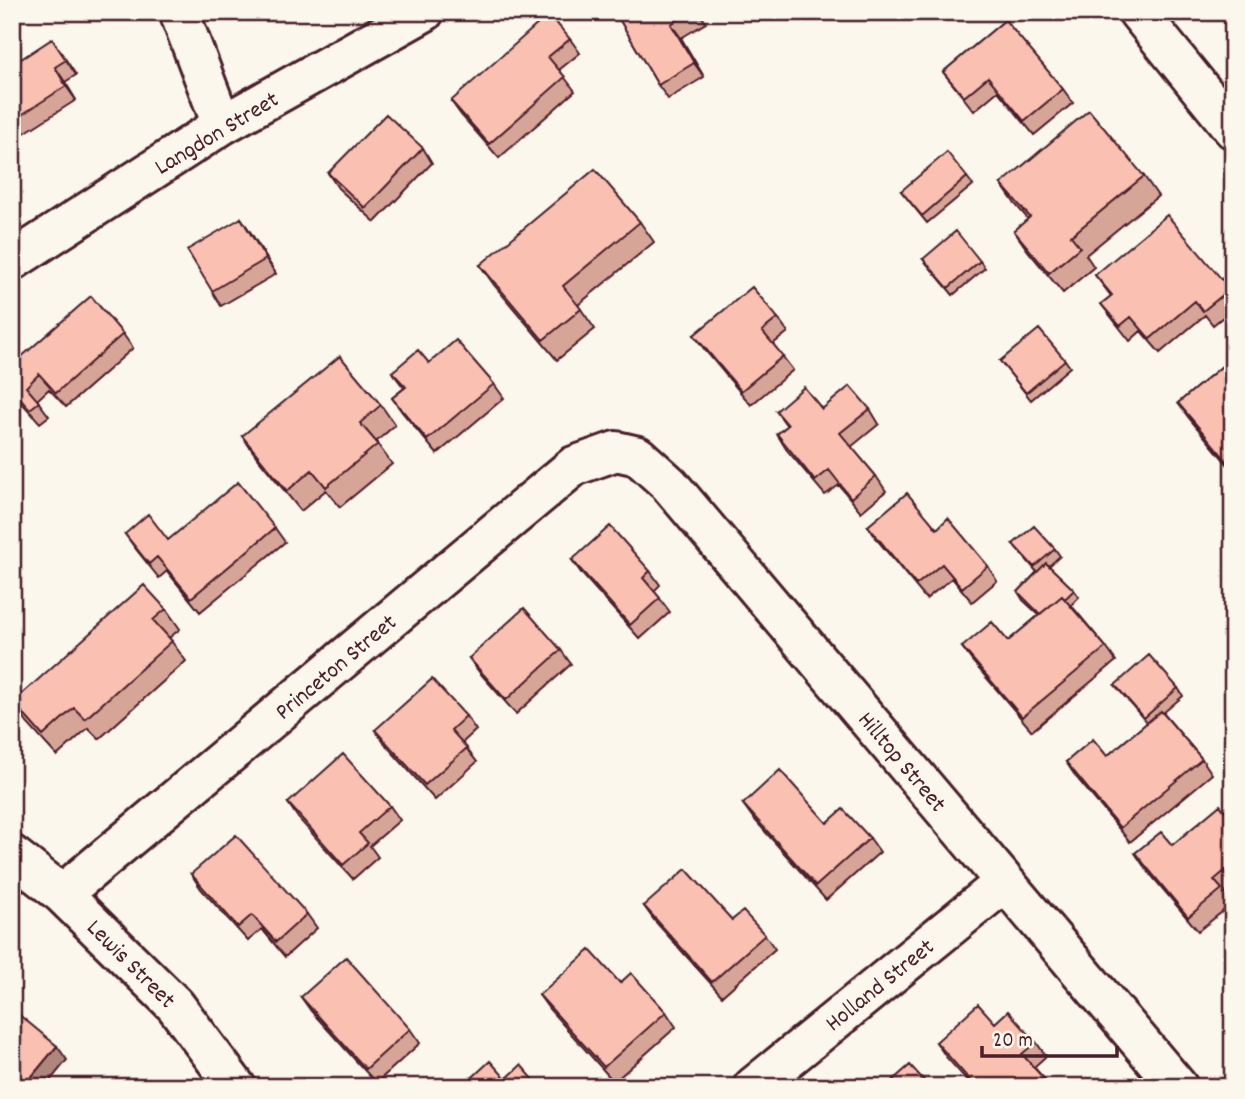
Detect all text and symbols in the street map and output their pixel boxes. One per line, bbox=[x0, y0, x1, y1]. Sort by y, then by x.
street label: Langdon Street bbox=[149, 84, 286, 185]
street label: Princeton Street bbox=[269, 607, 405, 730]
street label: Hilltop Street bbox=[848, 705, 953, 821]
street label: Lewis Street bbox=[77, 913, 182, 1018]
street label: Holland Street bbox=[819, 932, 943, 1041]
scale bar bbox=[982, 1015, 1117, 1059]
text: 20 m bbox=[993, 1027, 1033, 1057]

